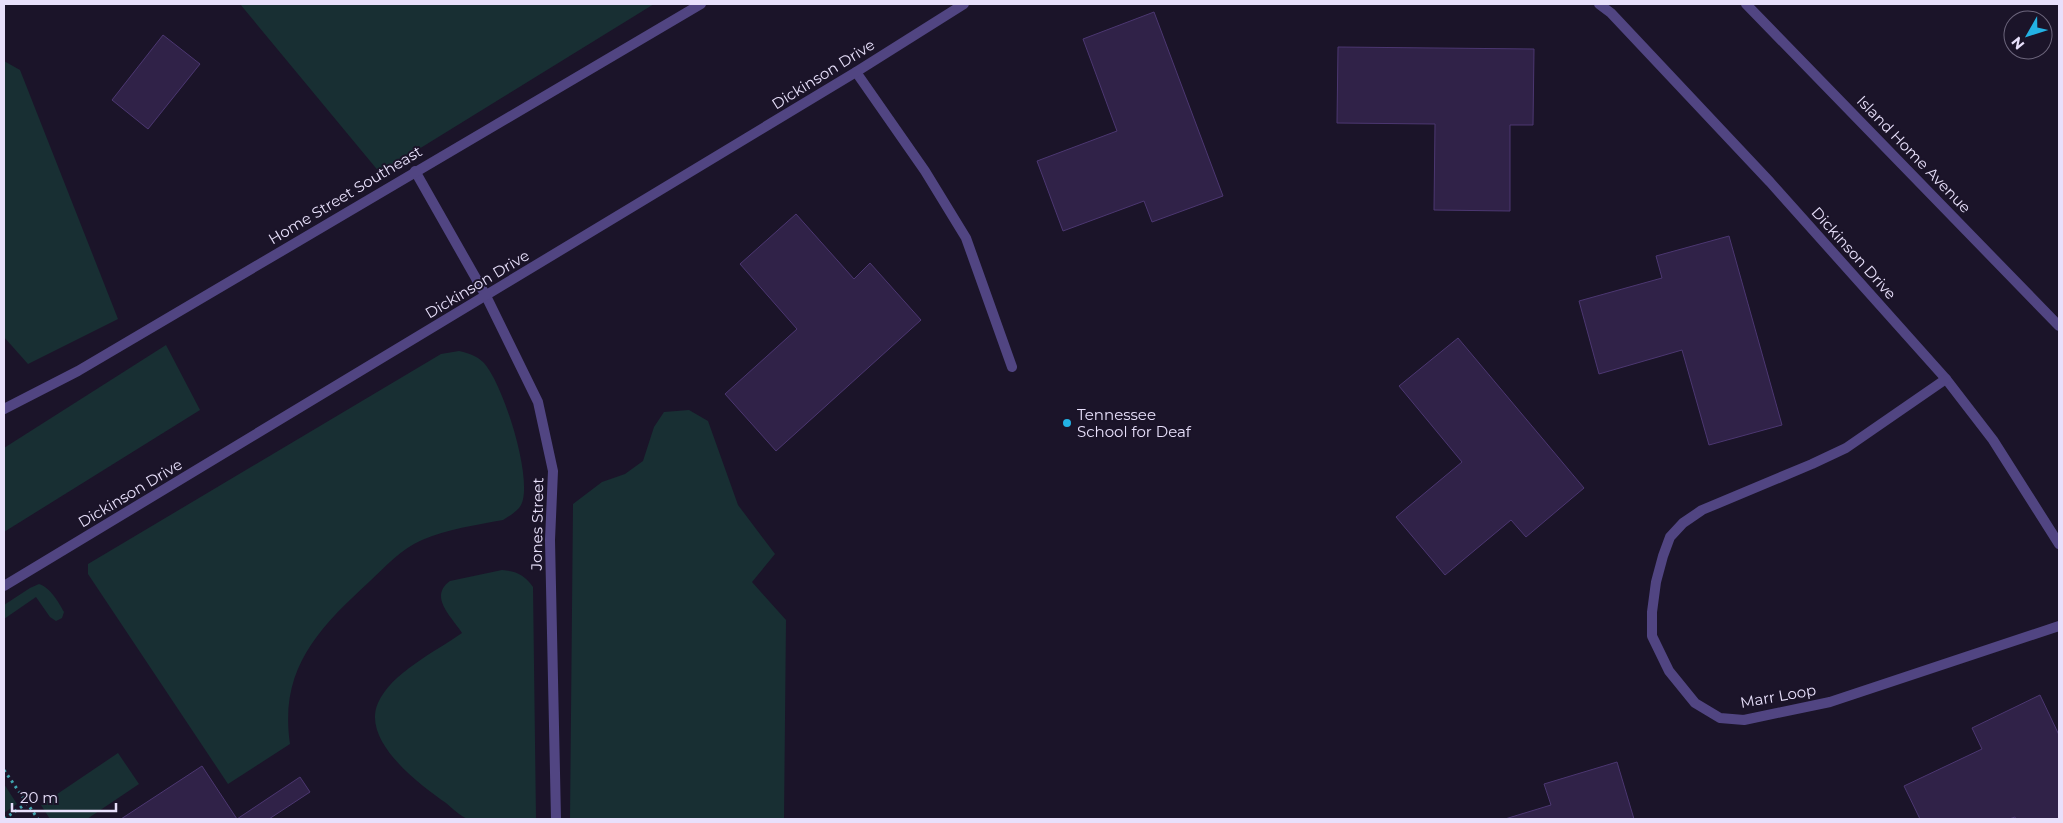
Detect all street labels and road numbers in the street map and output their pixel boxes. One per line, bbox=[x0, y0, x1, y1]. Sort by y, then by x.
street label: Dickinson Drive bbox=[768, 35, 878, 113]
street label: Island Home Avenue bbox=[1853, 91, 1975, 217]
street label: Home Street Southeast bbox=[265, 142, 425, 248]
street label: Dickinson Drive bbox=[1807, 203, 1901, 303]
street label: Dickinson Drive bbox=[422, 245, 532, 323]
street label: Dickinson Drive bbox=[75, 454, 185, 532]
street label: Jones Street bbox=[527, 477, 547, 572]
street label: Marr Loop bbox=[1739, 680, 1817, 712]

